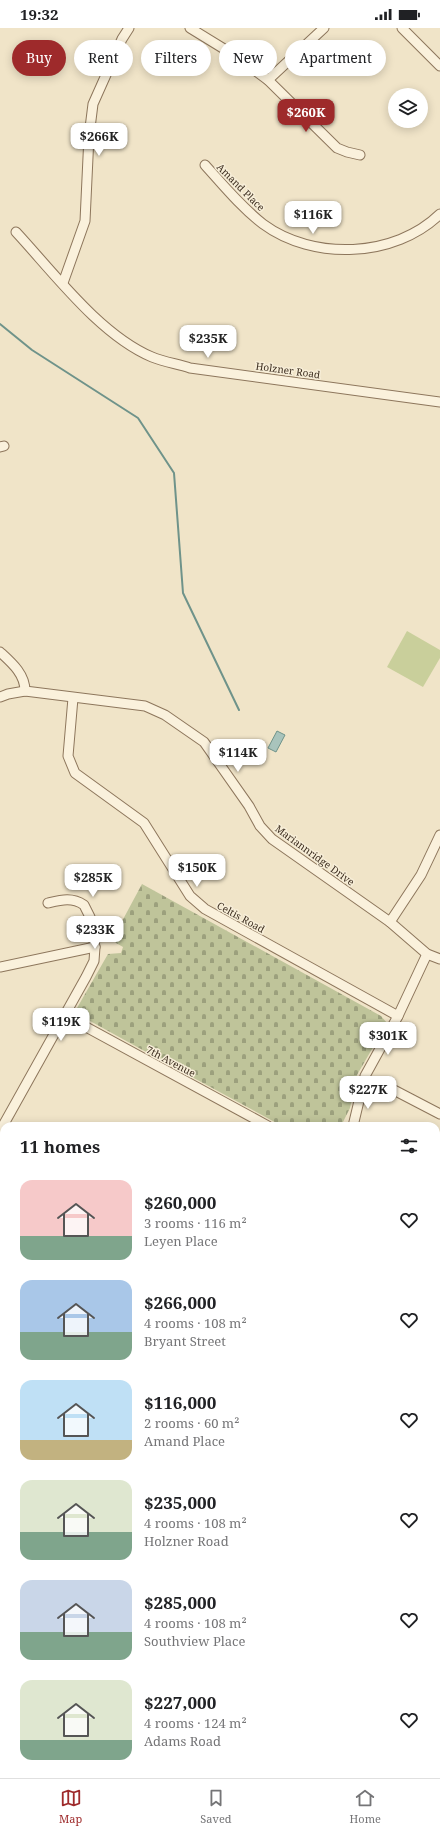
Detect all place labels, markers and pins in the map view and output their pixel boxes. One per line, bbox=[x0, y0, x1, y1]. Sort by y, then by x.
pin: $260K bbox=[278, 99, 334, 133]
pin: $266K bbox=[71, 123, 127, 157]
pin: $116K bbox=[285, 201, 341, 235]
pin: $235K bbox=[180, 325, 236, 359]
pin: $114K bbox=[210, 739, 266, 773]
pin: $150K bbox=[169, 854, 225, 888]
pin: $285K bbox=[65, 864, 121, 898]
pin: $233K bbox=[67, 916, 123, 950]
pin: $119K bbox=[33, 1008, 89, 1042]
pin: $301K bbox=[360, 1022, 416, 1056]
pin: $227K bbox=[340, 1076, 396, 1110]

